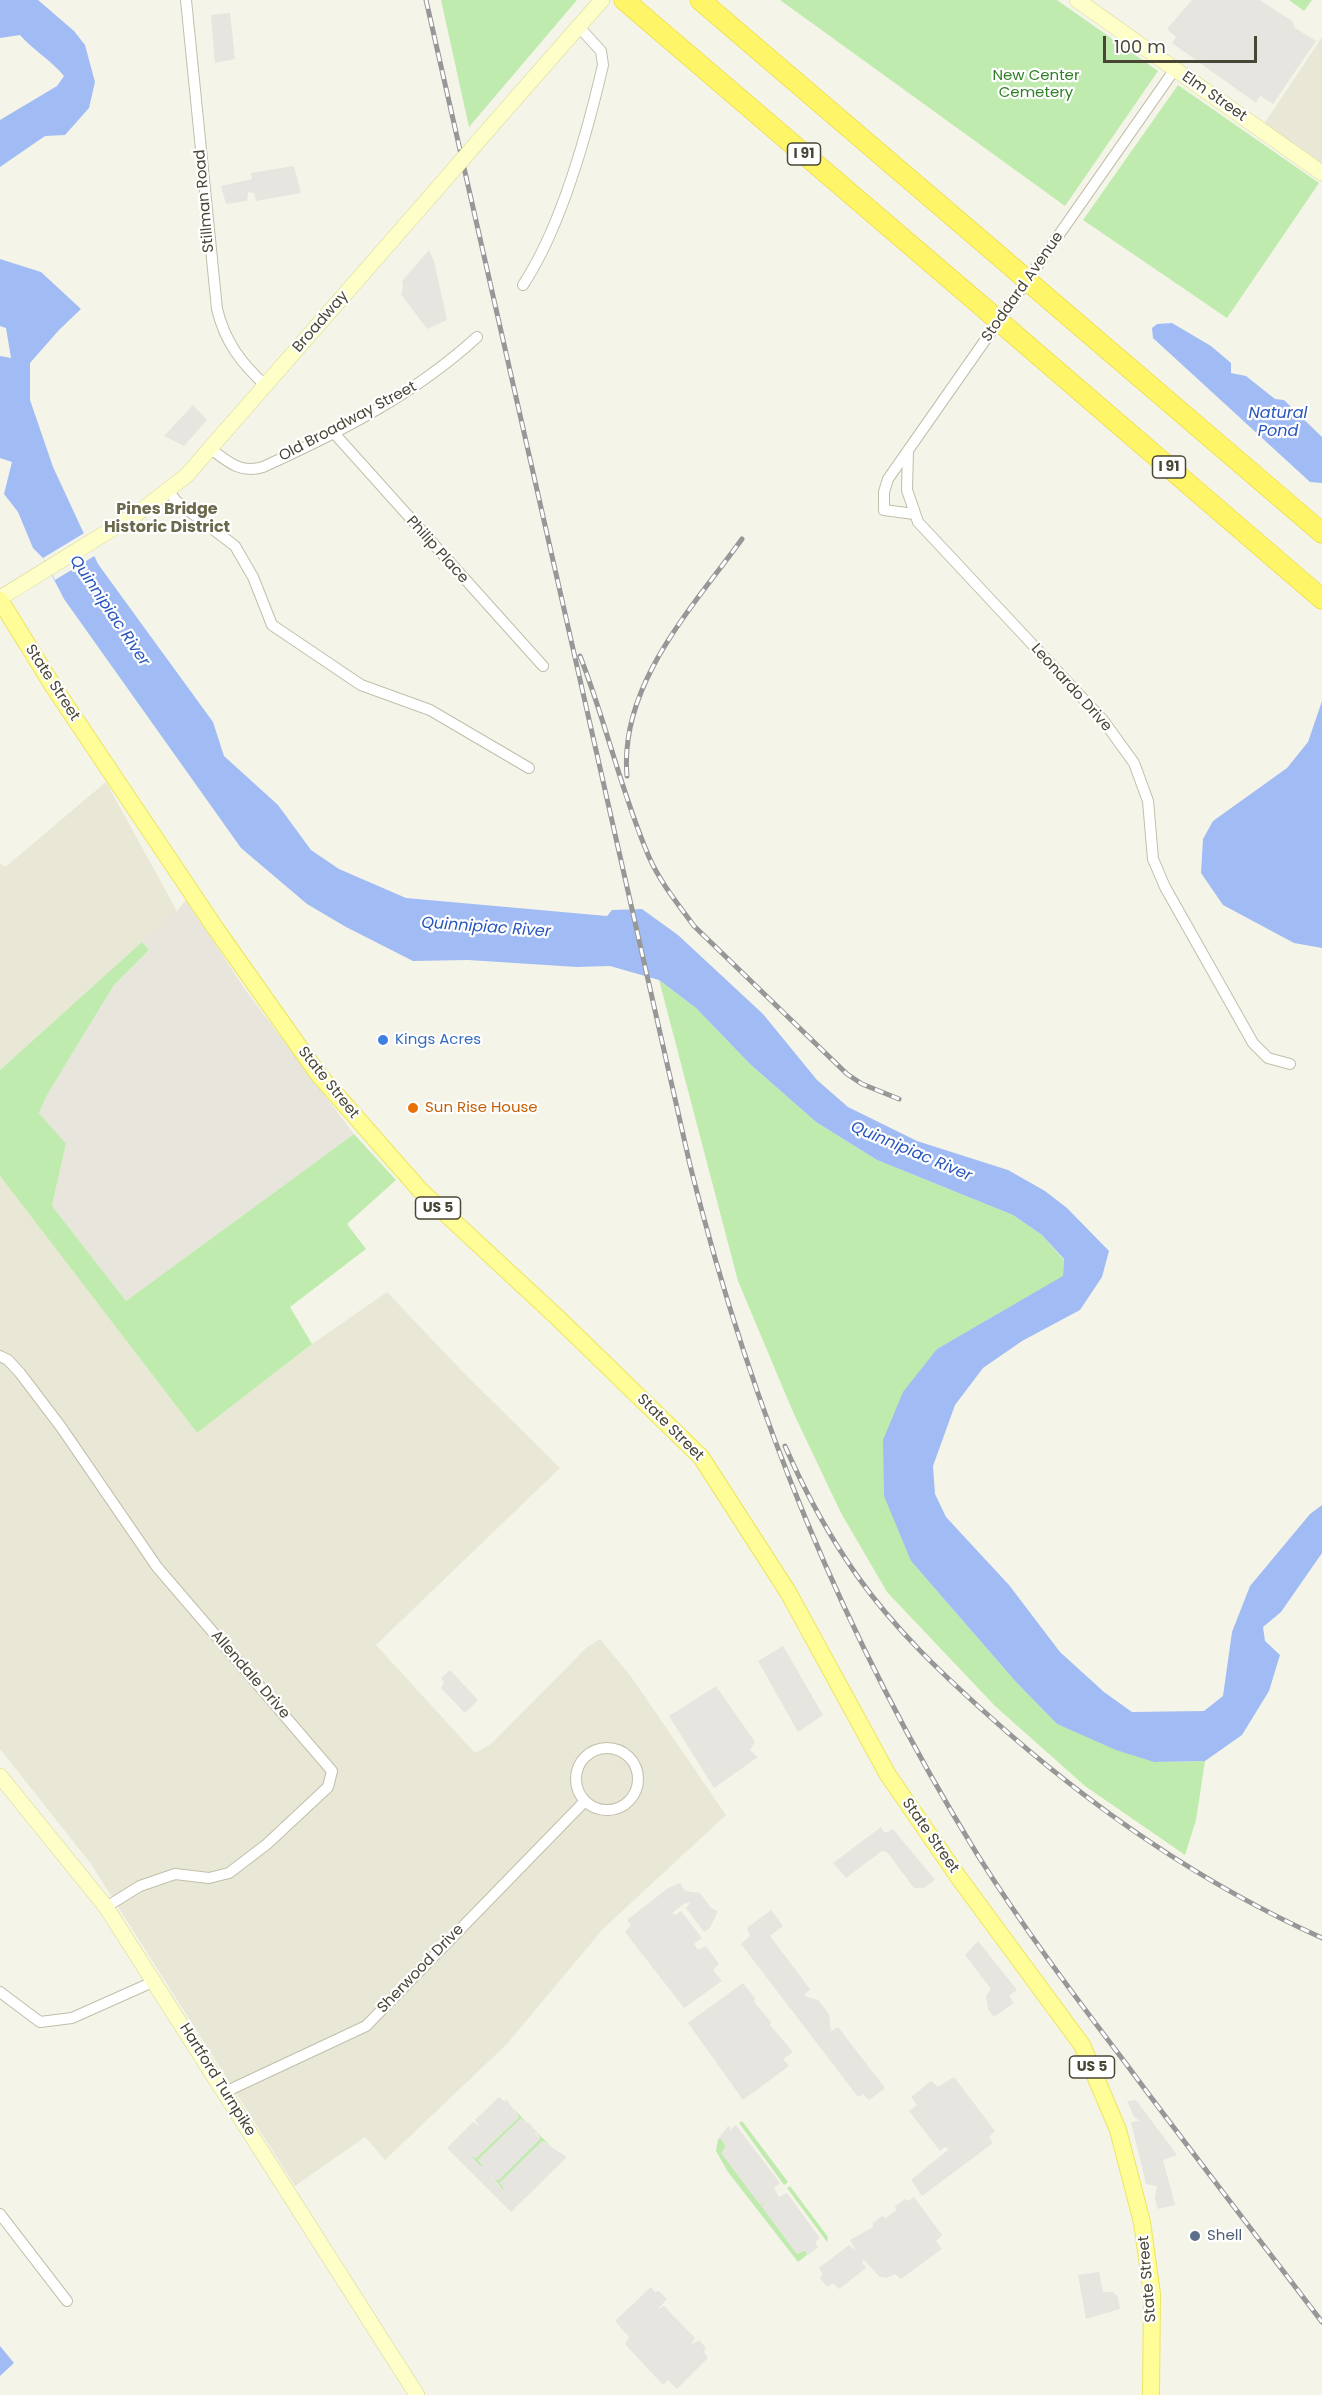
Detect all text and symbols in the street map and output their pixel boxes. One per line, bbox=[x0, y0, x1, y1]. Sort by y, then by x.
scale bar bbox=[1106, 24, 1260, 62]
text: 100 m bbox=[1114, 34, 1166, 59]
park label: New Center Cemetery bbox=[993, 67, 1079, 102]
street label: Elm Street bbox=[1178, 68, 1250, 126]
road number: I 91 bbox=[788, 143, 820, 165]
street label: Stillman Road bbox=[192, 149, 218, 253]
street label: Stoddard Avenue bbox=[978, 228, 1068, 346]
street label: Broadway bbox=[289, 288, 353, 356]
street label: Old Broadway Street bbox=[276, 378, 420, 466]
water label: Natural Pond bbox=[1249, 404, 1307, 442]
road number: I 91 bbox=[1152, 456, 1186, 478]
district label: Pines Bridge Historic District bbox=[104, 500, 230, 538]
street label: Philip Place bbox=[402, 513, 472, 587]
water label: Quinnipiac River bbox=[65, 552, 153, 670]
street label: Leonardo Drive bbox=[1027, 640, 1115, 736]
street label: State Street bbox=[21, 642, 83, 724]
water label: Quinnipiac River bbox=[421, 914, 551, 942]
place label: Kings Acres bbox=[395, 1031, 481, 1049]
marker: Kings Acres bbox=[376, 1033, 390, 1047]
street label: State Street bbox=[294, 1043, 362, 1123]
place label: Sun Rise House bbox=[425, 1099, 538, 1117]
marker: Sun Rise House bbox=[406, 1101, 420, 1115]
water label: Quinnipiac River bbox=[848, 1118, 974, 1186]
road number: US 5 bbox=[416, 1197, 460, 1219]
street label: State Street bbox=[633, 1391, 707, 1465]
street label: Allendale Drive bbox=[207, 1627, 293, 1723]
street label: State Street bbox=[898, 1795, 962, 1877]
street label: Sherwood Drive bbox=[374, 1921, 468, 2017]
street label: Hartford Turnpike bbox=[175, 2020, 259, 2140]
road number: US 5 bbox=[1070, 2056, 1114, 2078]
place label: Shell bbox=[1207, 2227, 1242, 2245]
marker: Shell bbox=[1188, 2229, 1202, 2243]
street label: State Street bbox=[1135, 2235, 1161, 2323]

